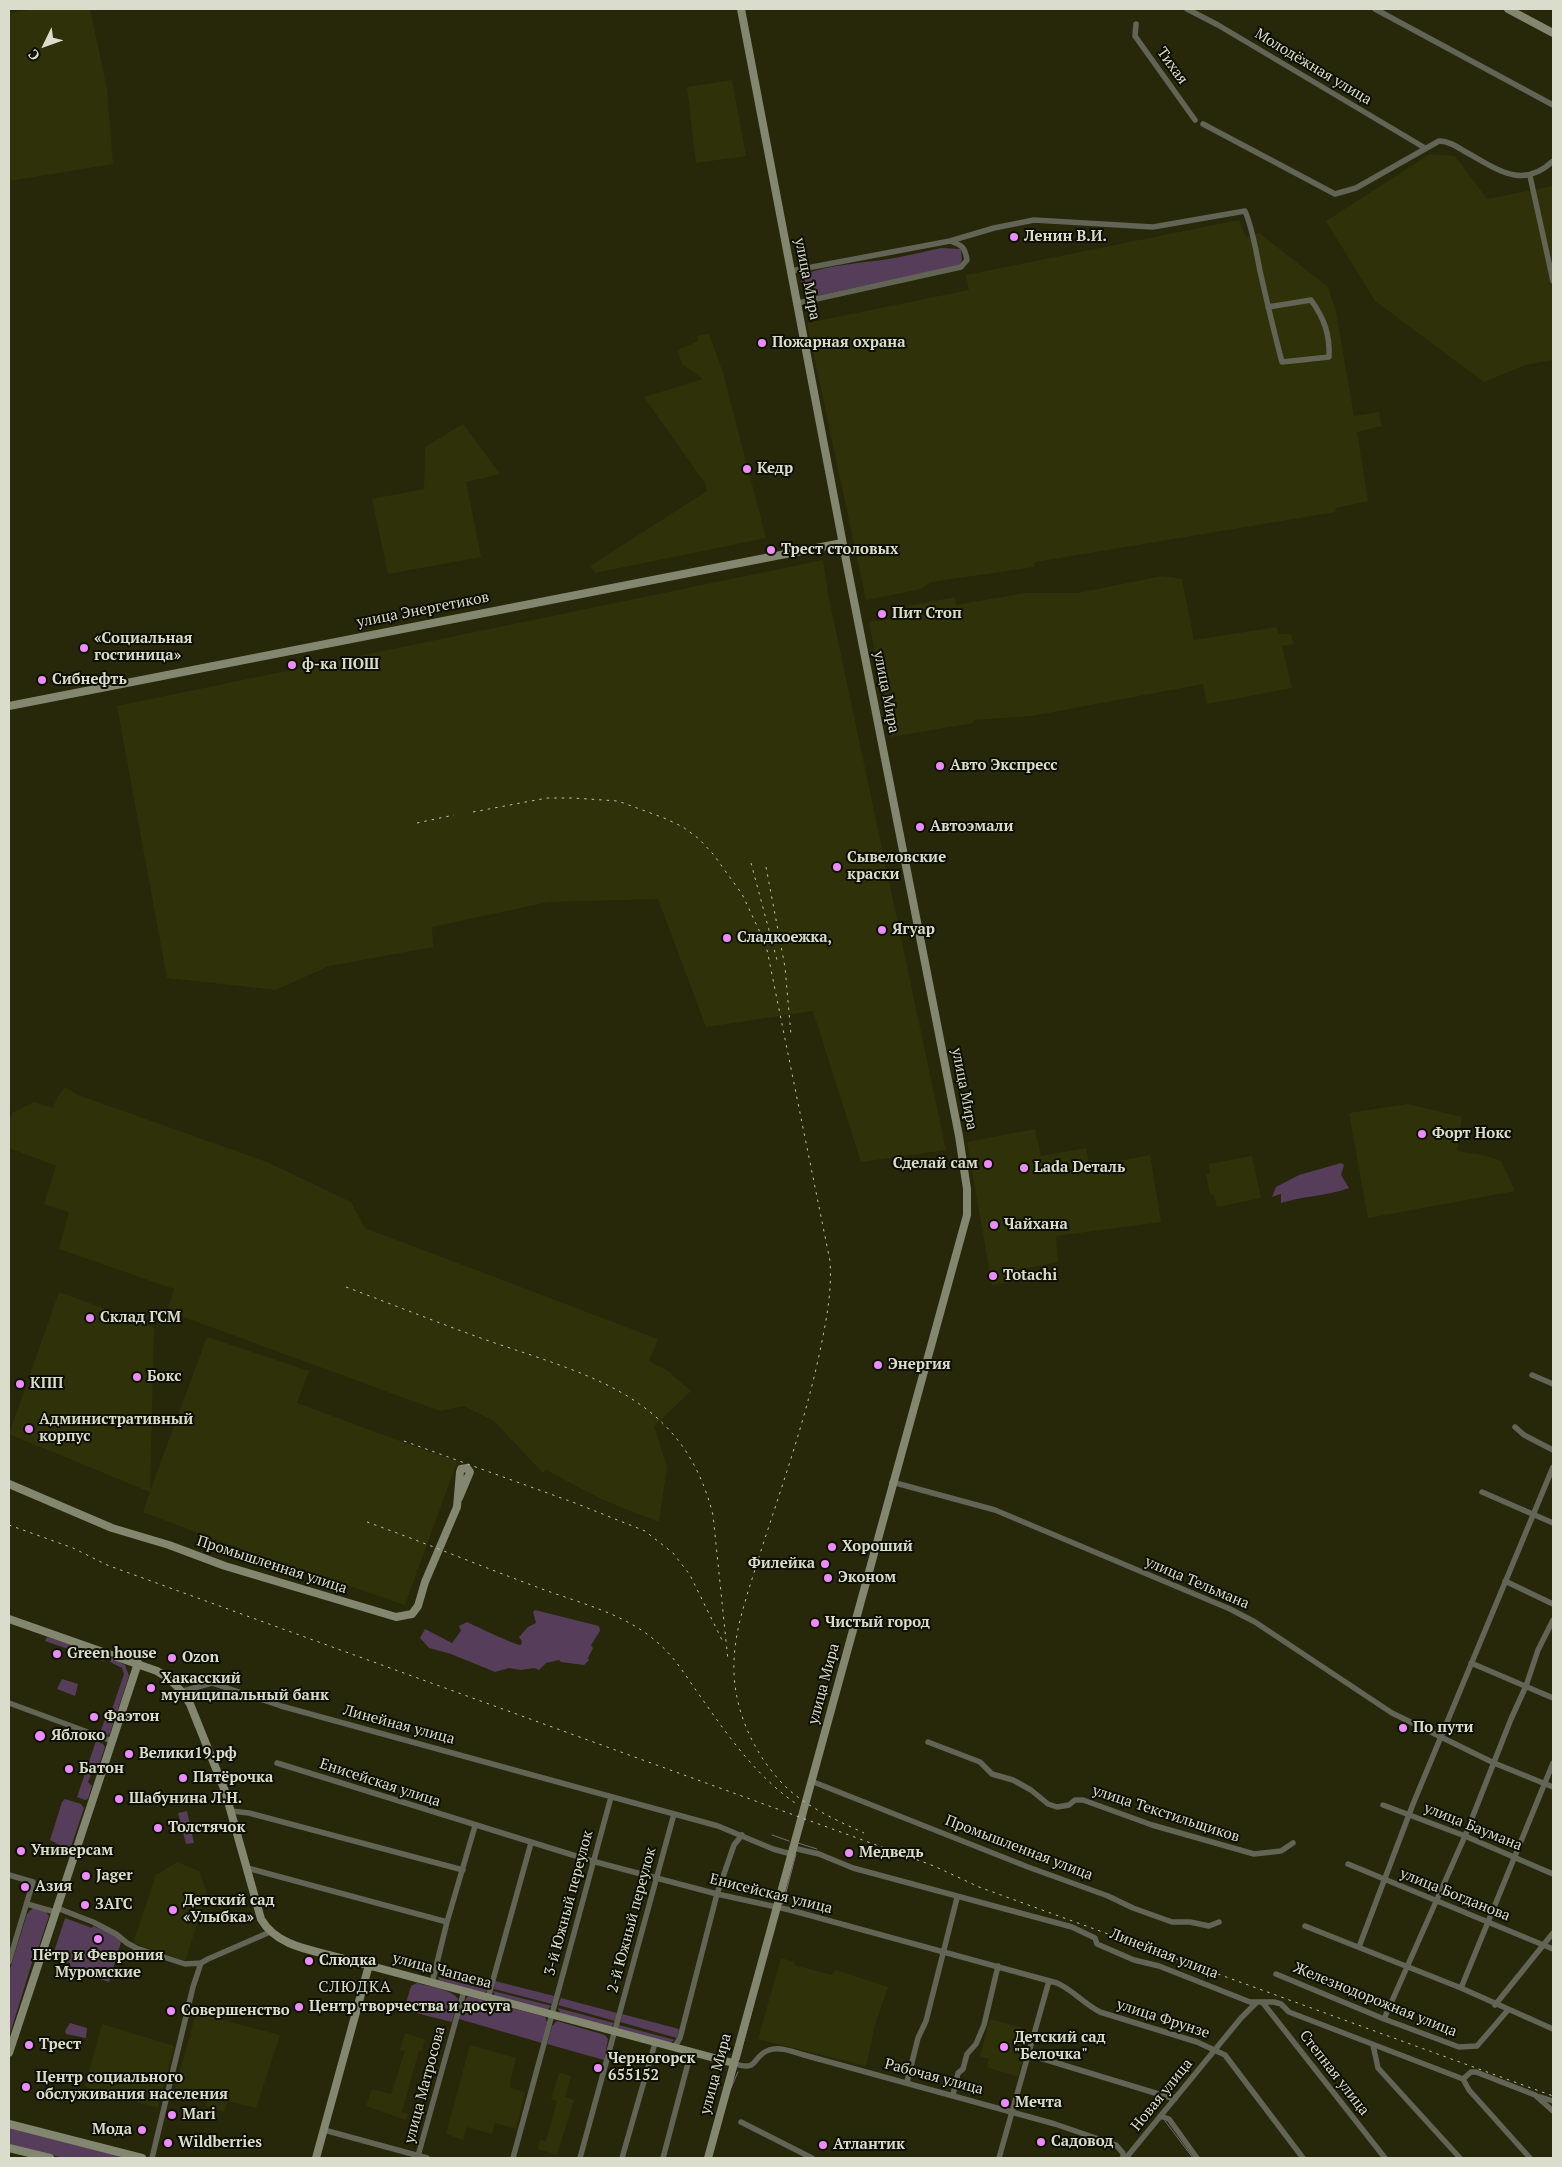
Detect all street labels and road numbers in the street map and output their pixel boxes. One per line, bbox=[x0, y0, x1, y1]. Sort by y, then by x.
street label: Молодёжная улица bbox=[1251, 25, 1375, 109]
street label: Тихая bbox=[1153, 44, 1191, 88]
street label: улица Мира bbox=[790, 236, 824, 322]
street label: улица Энергетиков bbox=[355, 588, 491, 632]
street label: улица Мира bbox=[869, 649, 903, 735]
street label: улица Мира bbox=[947, 1046, 981, 1132]
street label: Промышленная улица bbox=[195, 1532, 349, 1598]
street label: улица Тельмана bbox=[1142, 1553, 1252, 1613]
street label: улица Мира bbox=[805, 1641, 843, 1727]
street label: Линейная улица bbox=[341, 1701, 457, 1749]
street label: Енисейская улица bbox=[317, 1755, 443, 1811]
street label: улица Текстильщиков bbox=[1090, 1782, 1242, 1846]
street label: улица Баумана bbox=[1421, 1799, 1525, 1855]
street label: Промышленная улица bbox=[943, 1812, 1095, 1884]
street label: 3-й Южный переулок bbox=[541, 1828, 597, 1978]
street label: 2-й Южный переулок bbox=[604, 1845, 660, 1995]
street label: улица Богданова bbox=[1397, 1865, 1513, 1925]
street label: Енисейская улица bbox=[708, 1870, 834, 1918]
street label: Линейная улица bbox=[1107, 1925, 1221, 1983]
street label: улица Чапаева bbox=[390, 1949, 494, 1993]
street label: Железнодорожная улица bbox=[1291, 1959, 1459, 2041]
street label: улица Фрунзе bbox=[1114, 1996, 1212, 2042]
street label: улица Матросова bbox=[401, 2025, 449, 2145]
street label: Степная улица bbox=[1295, 2027, 1373, 2119]
street label: улица Мира bbox=[697, 2031, 735, 2117]
street label: Рабочая улица bbox=[883, 2055, 985, 2099]
street label: Новая улица bbox=[1127, 2055, 1197, 2135]

